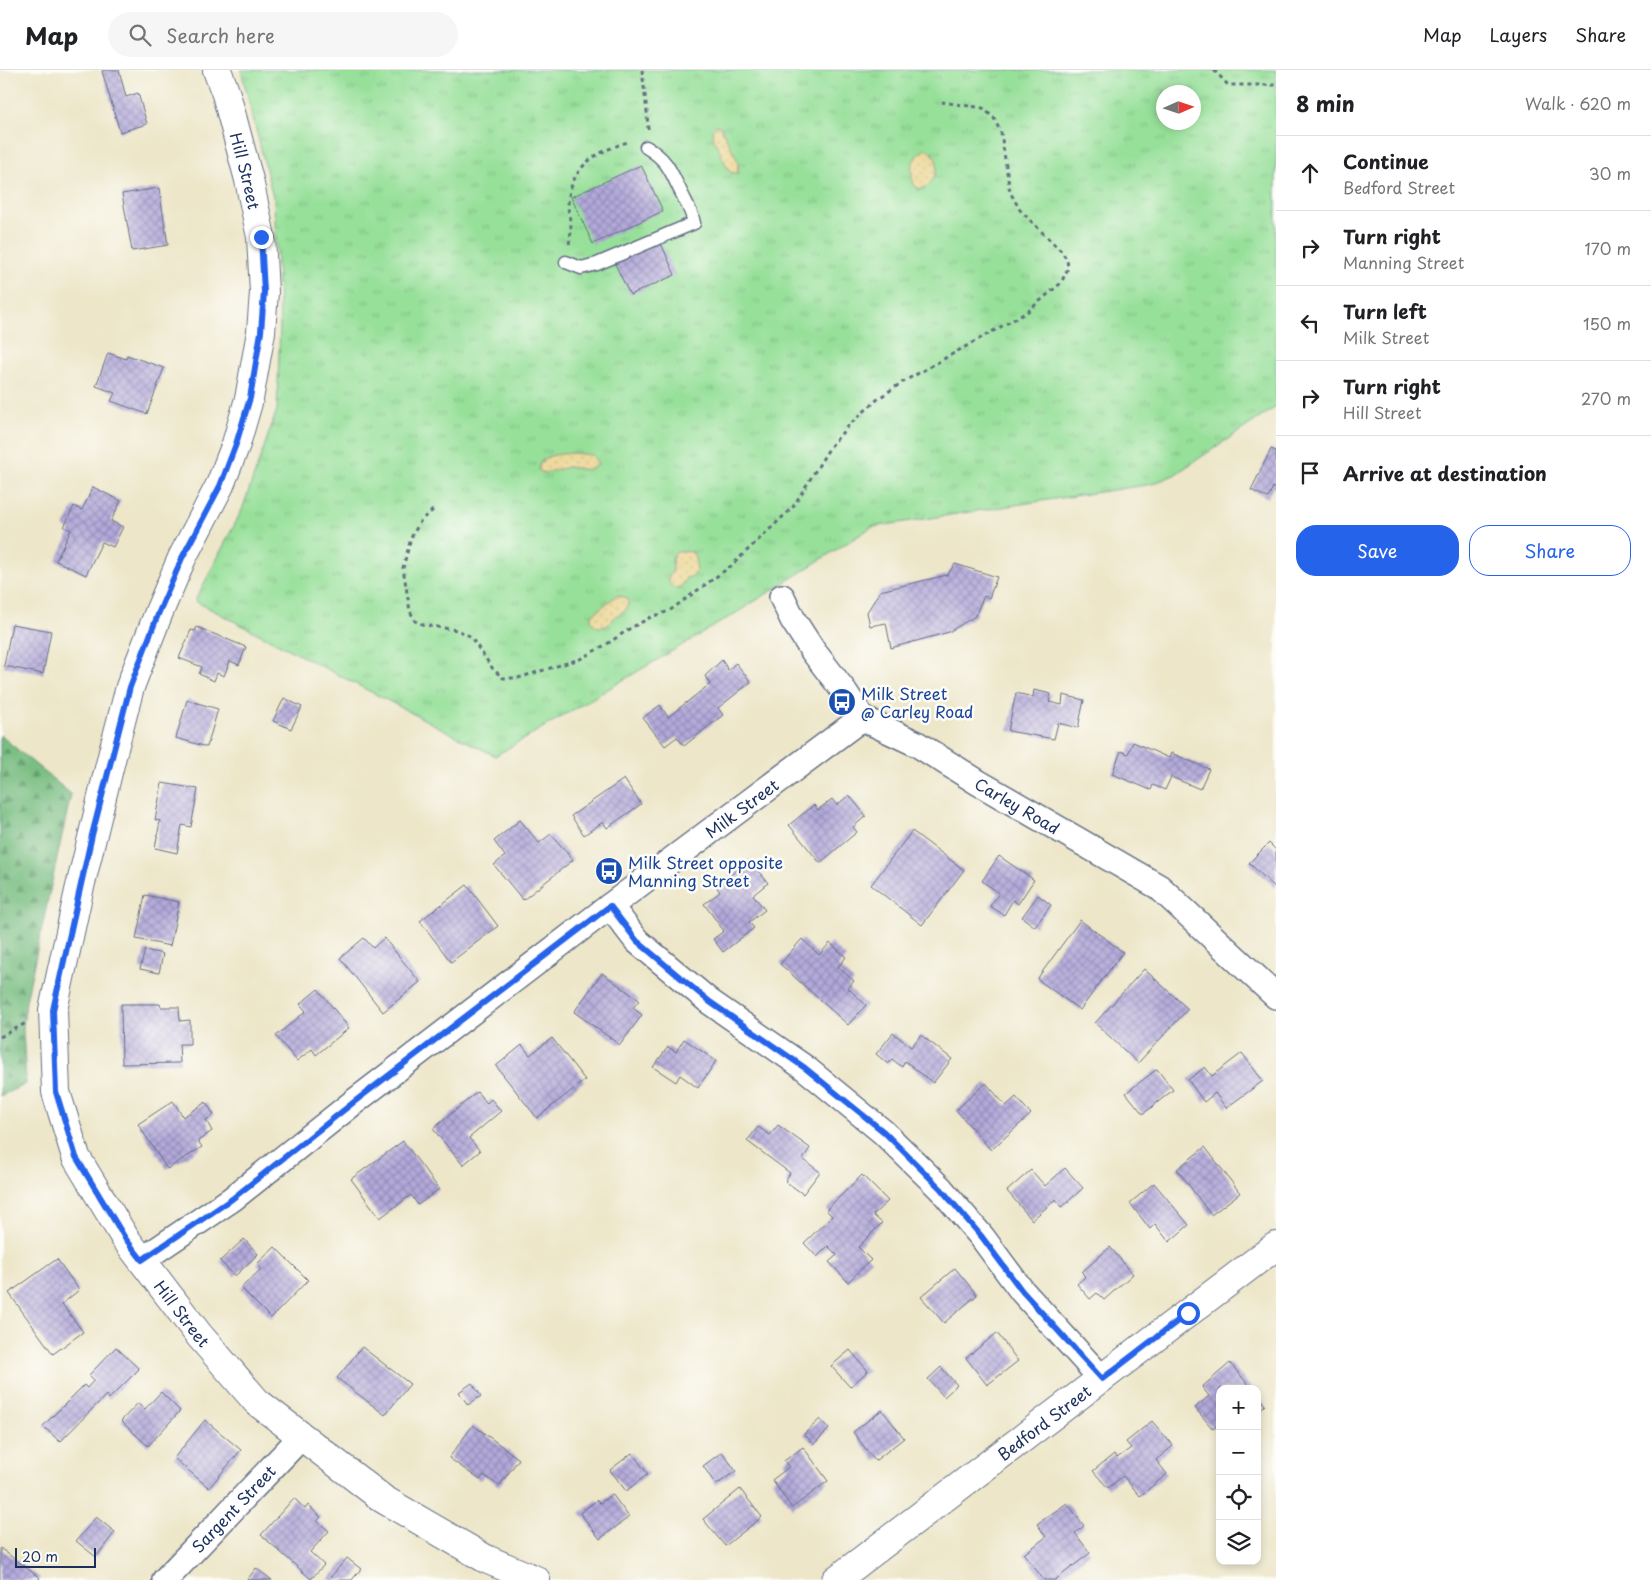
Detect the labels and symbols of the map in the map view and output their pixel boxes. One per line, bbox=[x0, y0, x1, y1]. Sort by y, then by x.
north arrow bbox=[1156, 85, 1201, 130]
street label: Hill Street bbox=[225, 130, 267, 212]
route end bbox=[250, 226, 273, 249]
place label: Milk Street @ Carley Road bbox=[861, 681, 973, 723]
bus stop icon: Milk Street @ Carley Road bbox=[827, 687, 857, 717]
street label: Carley Road bbox=[970, 771, 1065, 839]
street label: Milk Street bbox=[700, 772, 784, 843]
place label: Milk Street opposite Manning Street bbox=[628, 850, 783, 892]
bus stop icon: Milk Street opposite Manning Street bbox=[594, 856, 624, 886]
street label: Hill Street bbox=[149, 1275, 216, 1352]
route start bbox=[1177, 1302, 1200, 1325]
street label: Bedford Street bbox=[992, 1378, 1096, 1466]
street label: Sargent Street bbox=[186, 1459, 281, 1557]
scale bar bbox=[15, 1545, 96, 1568]

